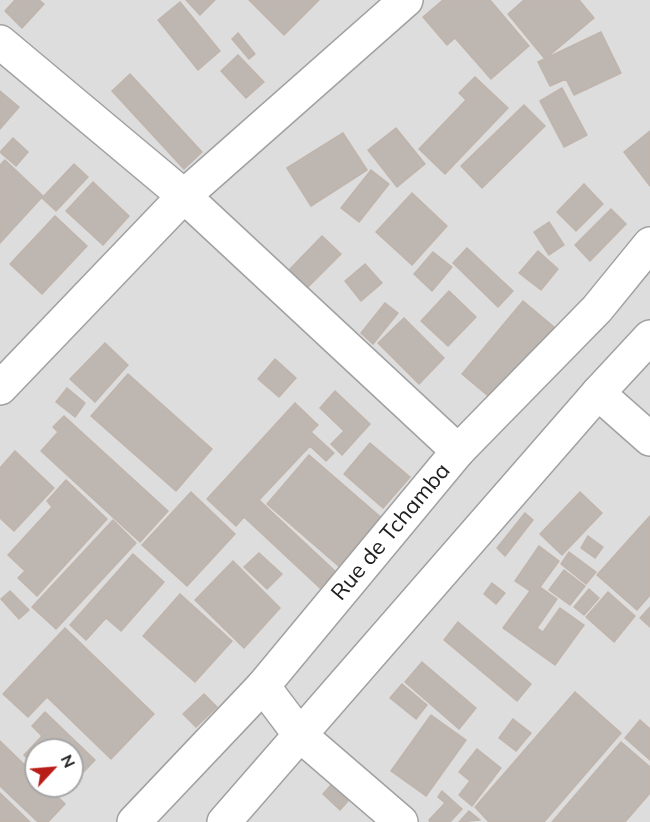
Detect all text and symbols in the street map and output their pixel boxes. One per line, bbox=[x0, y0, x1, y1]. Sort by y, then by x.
street label: Rue de Tchamba bbox=[326, 458, 456, 606]
north arrow bbox=[24, 738, 84, 798]
text: N bbox=[57, 751, 80, 771]

